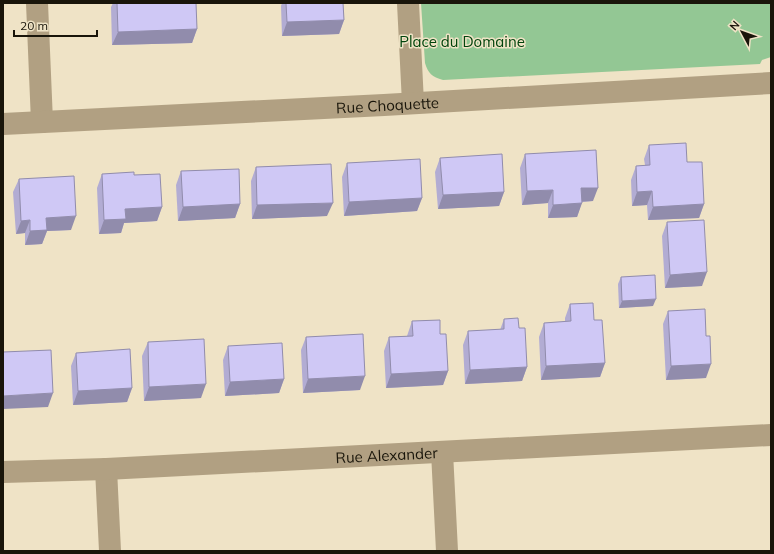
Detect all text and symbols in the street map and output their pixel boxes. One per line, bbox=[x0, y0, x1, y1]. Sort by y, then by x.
scale bar bbox=[14, 12, 97, 38]
north arrow bbox=[722, 12, 762, 52]
text: 20 m bbox=[20, 18, 48, 33]
text: N bbox=[726, 18, 742, 33]
park label: Place du Domaine bbox=[399, 32, 525, 51]
street label: Rue Choquette bbox=[336, 92, 439, 117]
street label: Rue Alexander bbox=[335, 443, 439, 467]

